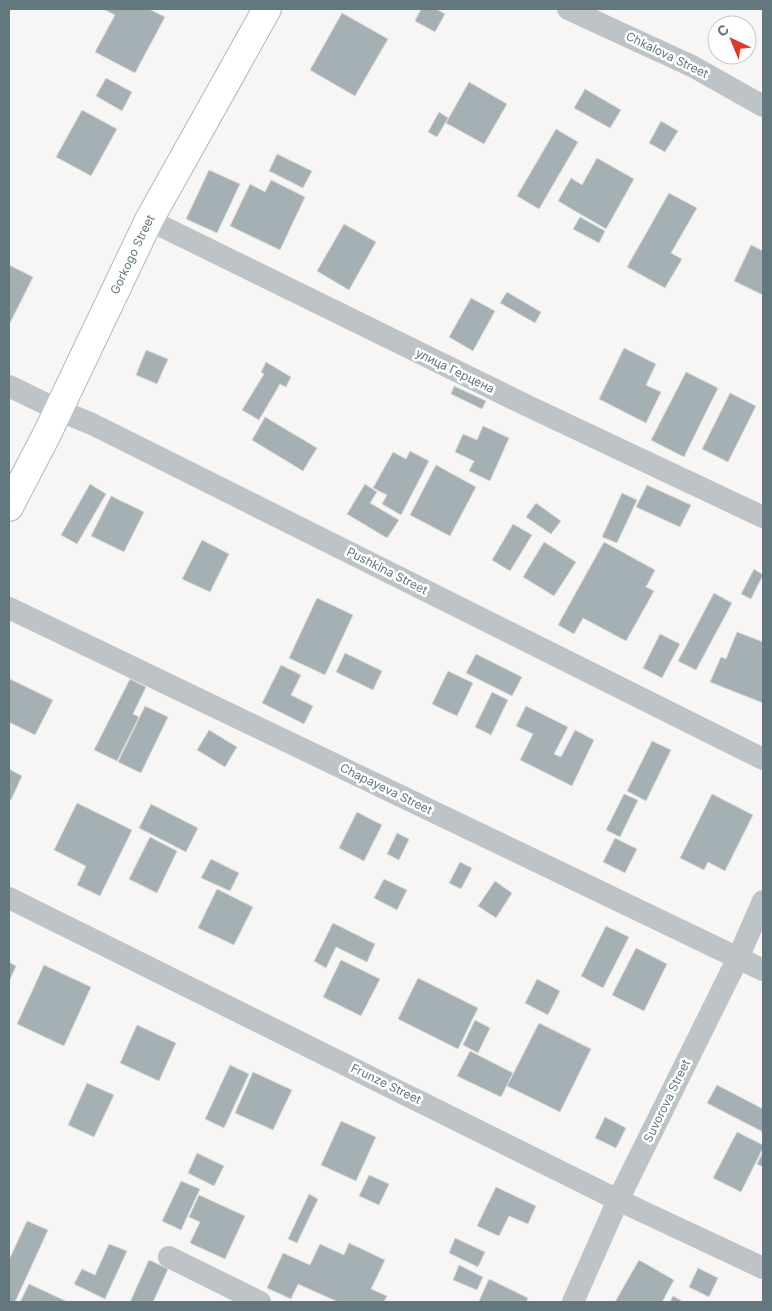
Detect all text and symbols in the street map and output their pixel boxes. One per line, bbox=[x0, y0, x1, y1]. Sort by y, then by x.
north arrow bbox=[707, 15, 757, 65]
text: С bbox=[713, 21, 732, 40]
street label: Chkalova Street bbox=[624, 28, 711, 81]
street label: Gorkogo Street bbox=[107, 212, 157, 297]
street label: улица Герцена bbox=[413, 345, 497, 396]
street label: Pushkina Street bbox=[344, 544, 430, 597]
street label: Chapayeva Street bbox=[338, 760, 435, 817]
street label: Suvorova Street bbox=[640, 1057, 693, 1145]
street label: Frunze Street bbox=[349, 1060, 424, 1107]

